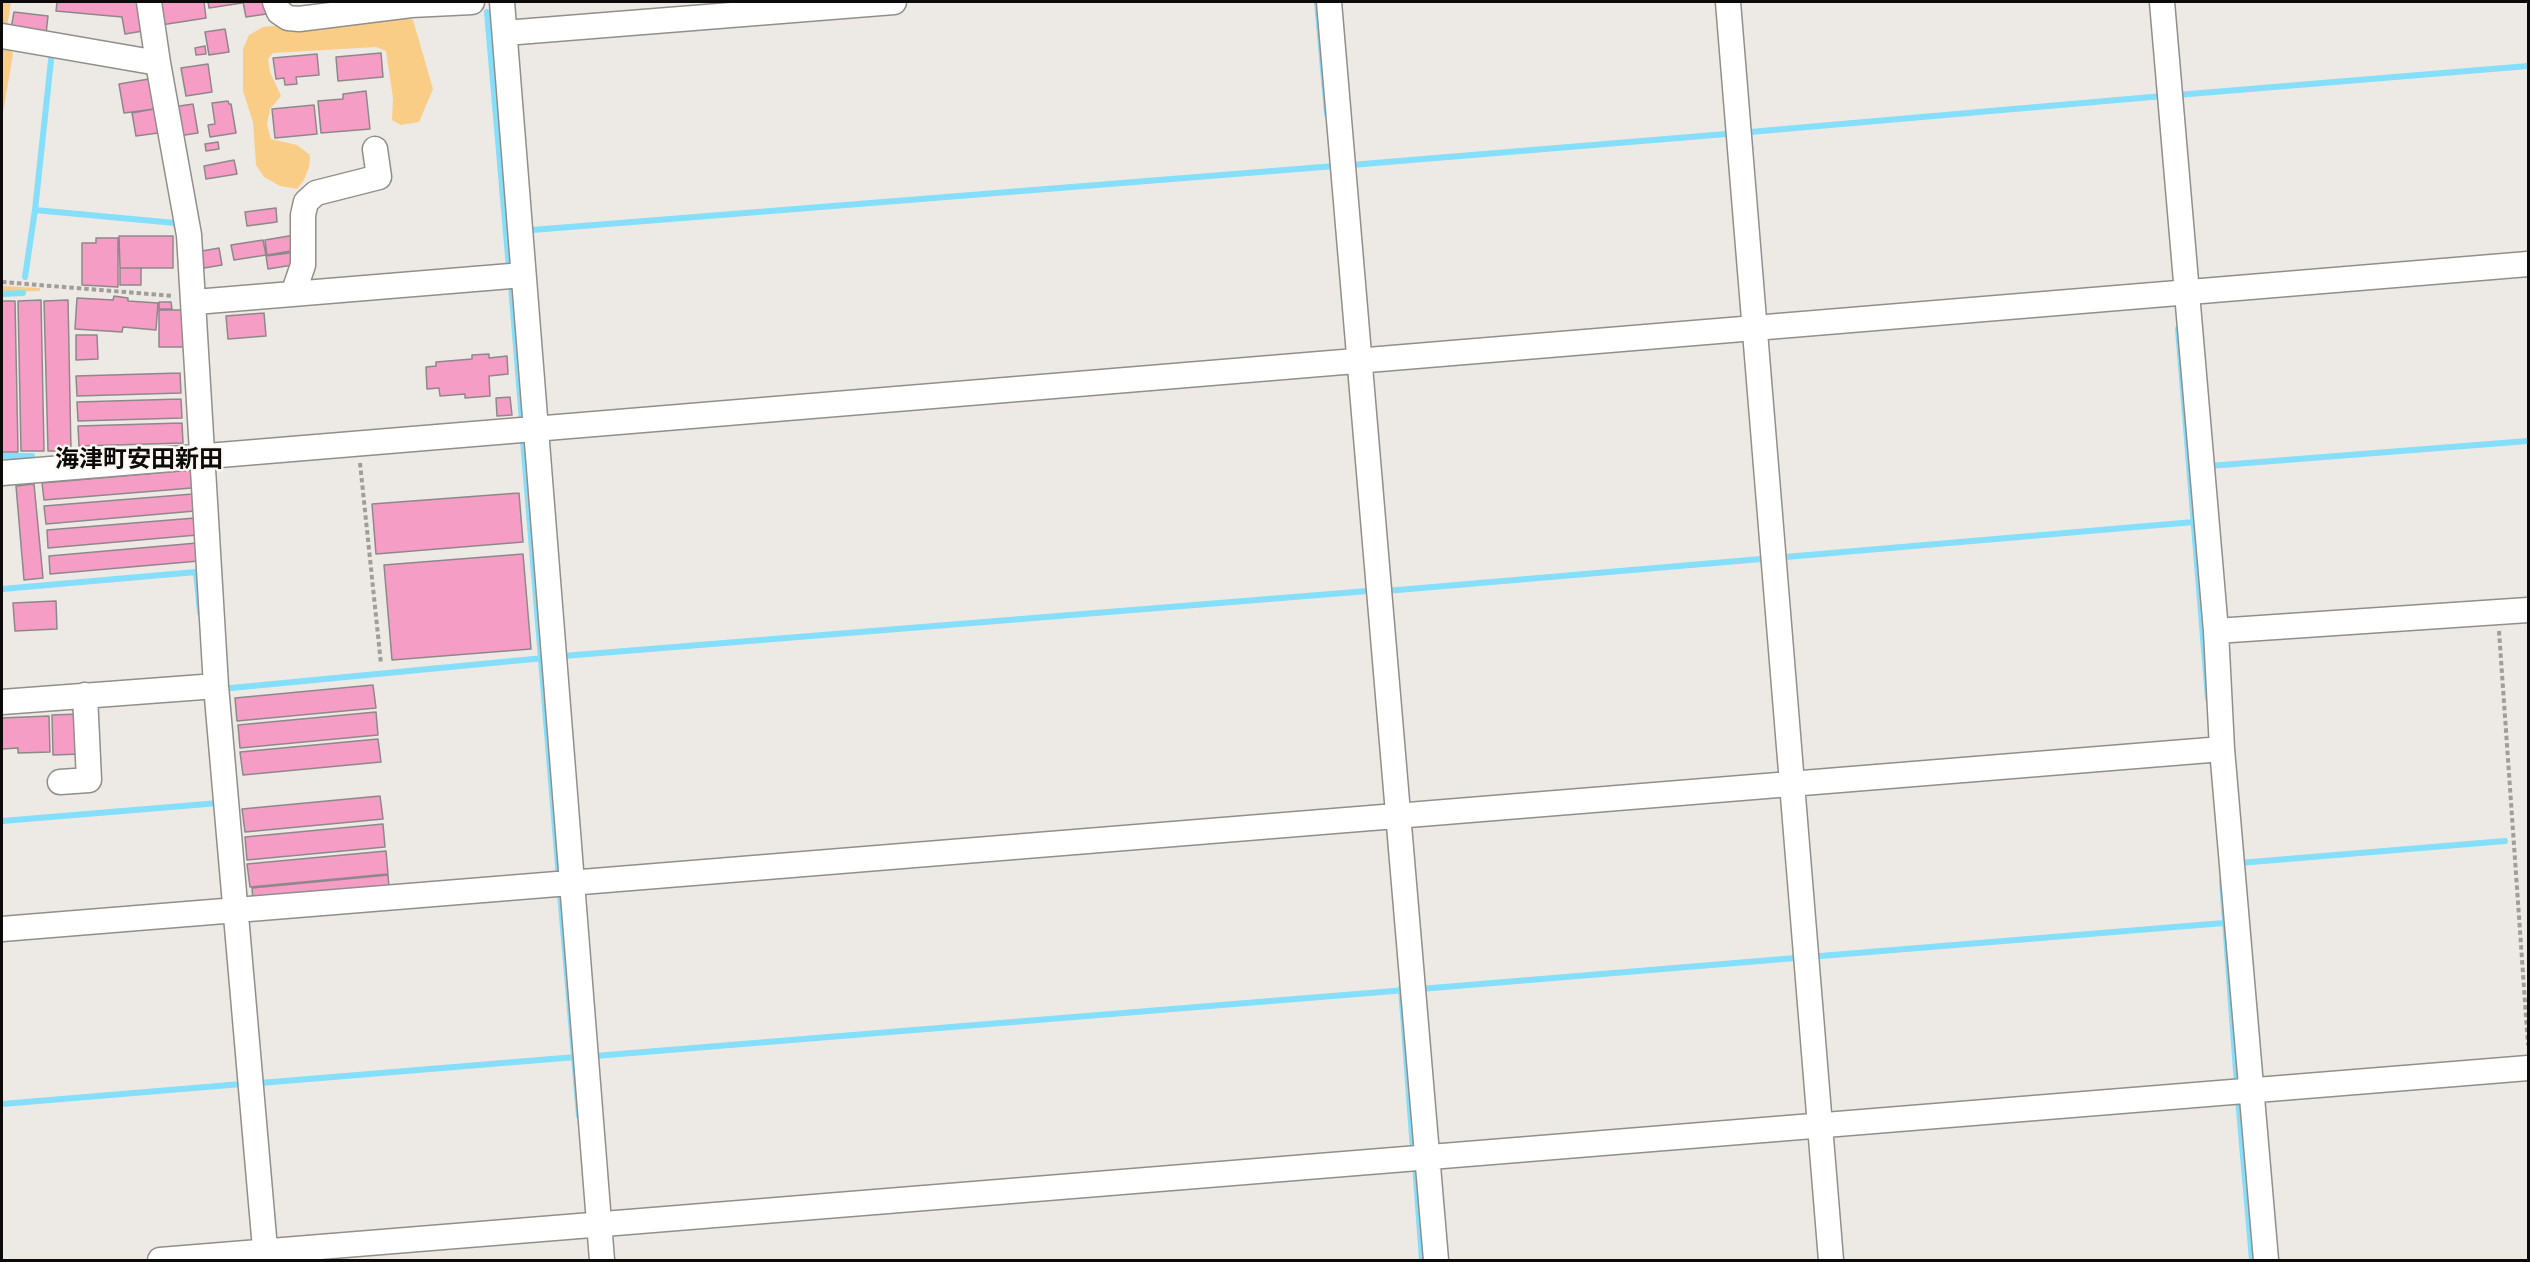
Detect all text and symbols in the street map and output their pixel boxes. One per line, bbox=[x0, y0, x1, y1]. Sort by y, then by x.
district label: 海津町安田新田 bbox=[55, 446, 223, 474]

